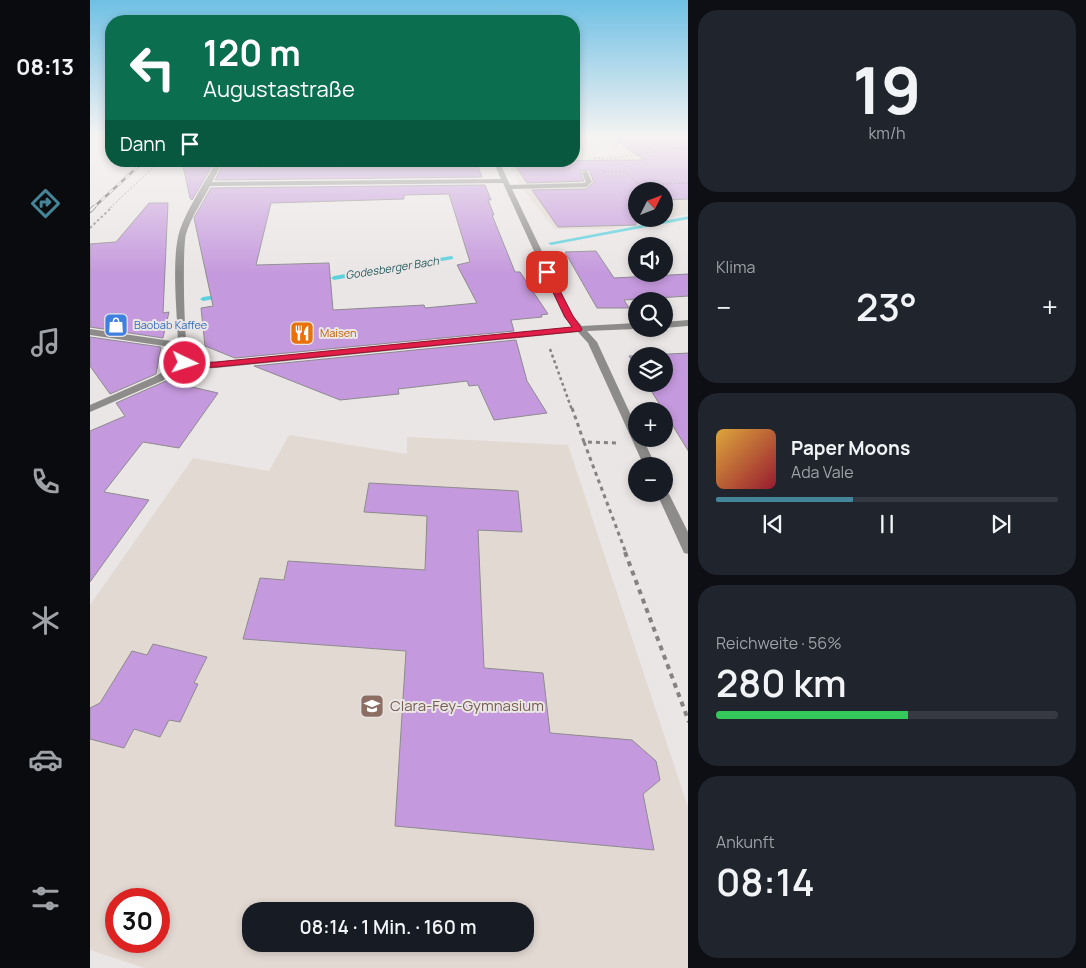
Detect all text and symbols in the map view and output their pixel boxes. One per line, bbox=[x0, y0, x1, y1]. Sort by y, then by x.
text: 120 m bbox=[203, 29, 301, 77]
icon: left bbox=[120, 35, 185, 100]
text: 19 bbox=[853, 45, 921, 134]
text: 08:13 bbox=[16, 52, 74, 82]
text: Augustastraße bbox=[203, 74, 355, 104]
text: km/h bbox=[868, 122, 906, 144]
icon: arrive bbox=[176, 130, 204, 158]
text: Dann bbox=[120, 131, 166, 157]
north arrow bbox=[628, 182, 672, 228]
map controls bbox=[628, 182, 673, 502]
icon: directions bbox=[28, 186, 63, 221]
button: sound bbox=[628, 237, 673, 282]
pin bbox=[526, 251, 568, 293]
water label: Godesberger Bach bbox=[344, 253, 440, 282]
text: Klima bbox=[716, 256, 755, 278]
icon: arrive bbox=[533, 258, 561, 286]
text: 23° bbox=[856, 280, 917, 332]
text: − bbox=[716, 288, 731, 326]
text: + bbox=[1042, 288, 1058, 326]
button: search bbox=[628, 292, 673, 337]
shop icon: Baobab Kaffee bbox=[103, 312, 129, 338]
place label: Baobab Kaffee bbox=[134, 317, 208, 332]
restaurant icon: Maisen bbox=[289, 320, 315, 346]
icon: music bbox=[28, 325, 63, 360]
place label: Maisen bbox=[320, 325, 357, 340]
position arrow bbox=[158, 336, 210, 388]
button: layers bbox=[628, 347, 673, 392]
button: + bbox=[628, 402, 673, 447]
text: Paper Moons bbox=[791, 435, 910, 461]
button: − bbox=[628, 457, 673, 502]
text: Ada Vale bbox=[791, 461, 854, 483]
icon: phone bbox=[28, 464, 63, 499]
icon: previous bbox=[759, 510, 787, 538]
icon: pause bbox=[873, 510, 901, 538]
icon: next bbox=[987, 510, 1015, 538]
icon: climate bbox=[28, 603, 63, 638]
text: Reichweite · 56% bbox=[716, 632, 842, 654]
text: 280 km bbox=[716, 656, 847, 708]
school or university icon: Clara-Fey-Gymnasium bbox=[359, 693, 385, 719]
place label: Clara-Fey-Gymnasium bbox=[390, 695, 544, 716]
icon: car bbox=[28, 742, 63, 777]
text: Ankunft bbox=[716, 831, 775, 853]
text: 08:14 bbox=[716, 855, 815, 907]
icon: filters bbox=[28, 881, 63, 916]
speed limit sign: 30 bbox=[105, 888, 170, 953]
text: 08:14 · 1 Min. · 160 m bbox=[300, 914, 476, 940]

